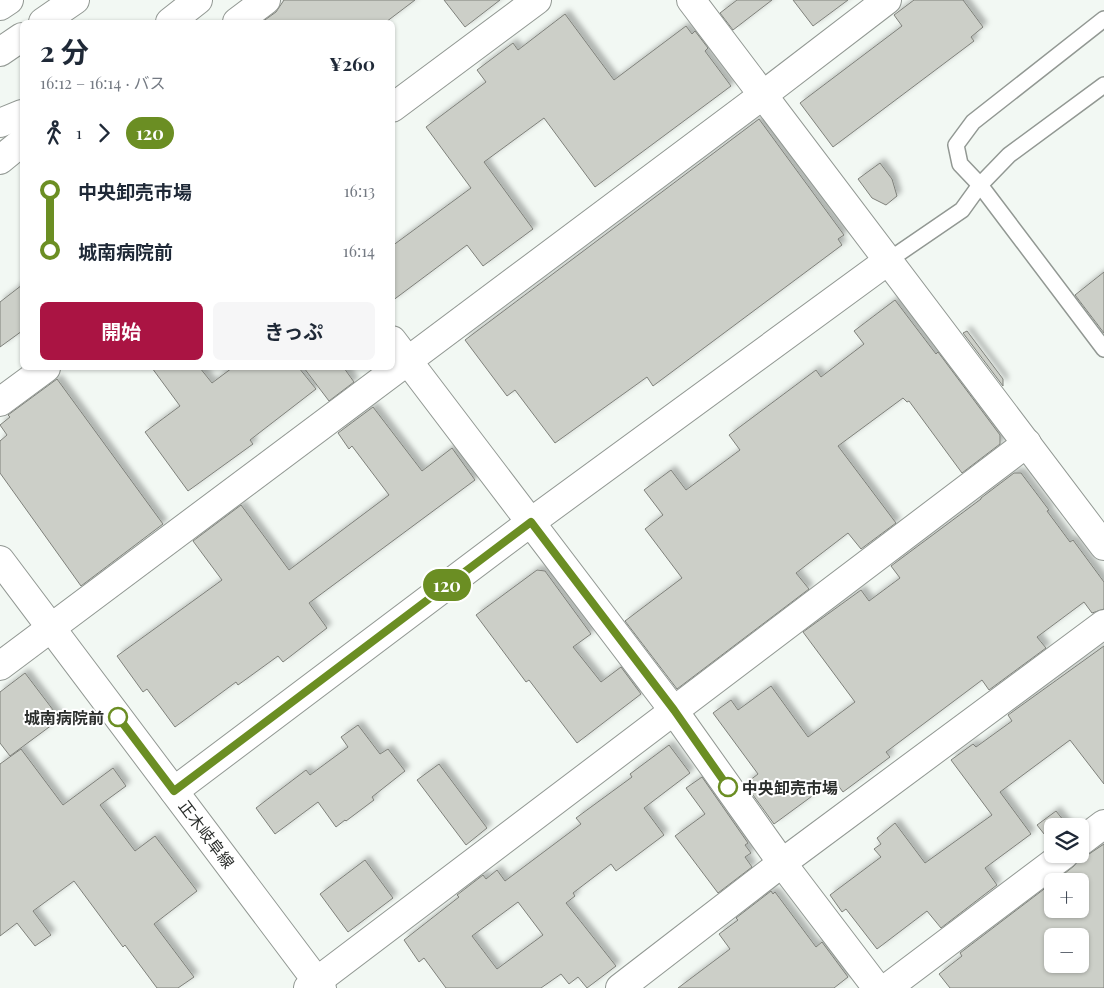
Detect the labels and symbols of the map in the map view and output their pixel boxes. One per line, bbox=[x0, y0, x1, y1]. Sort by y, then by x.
line badge: 120 bbox=[418, 569, 476, 601]
place label: 城南病院前 bbox=[24, 707, 104, 728]
marker: 城南病院前 bbox=[108, 707, 128, 727]
marker: 中央卸売市場 bbox=[718, 777, 738, 797]
place label: 中央卸売市場 bbox=[742, 777, 838, 798]
street label: 正木岐阜線 bbox=[175, 796, 239, 872]

